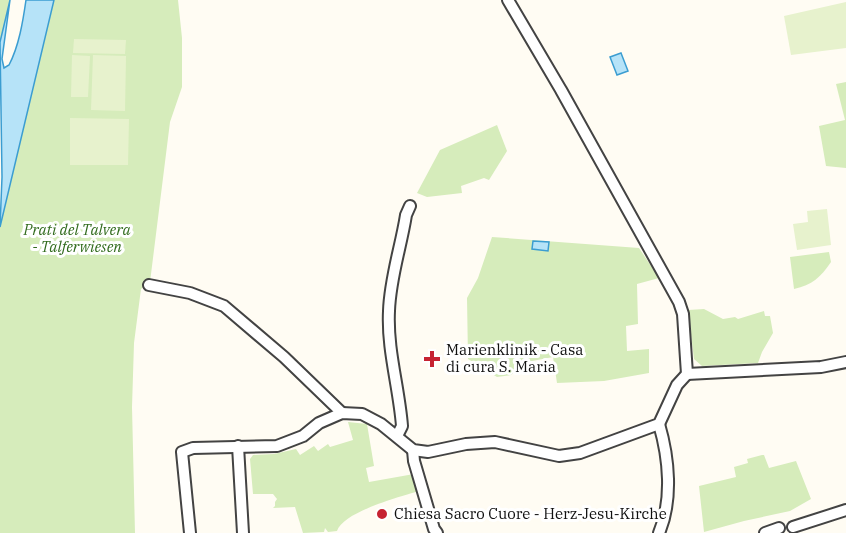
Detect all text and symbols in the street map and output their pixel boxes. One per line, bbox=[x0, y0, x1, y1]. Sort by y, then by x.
park label: Prati del Talvera - Talferwiesen bbox=[22, 220, 131, 256]
place label: Marienklinik - Casa di cura S. Maria bbox=[446, 340, 583, 376]
marker: Marienklinik - Casa di cura S. Maria bbox=[423, 350, 441, 368]
place label: Chiesa Sacro Cuore - Herz-Jesu-Kirche bbox=[394, 504, 667, 523]
marker: Chiesa Sacro Cuore - Herz-Jesu-Kirche bbox=[375, 507, 389, 521]

